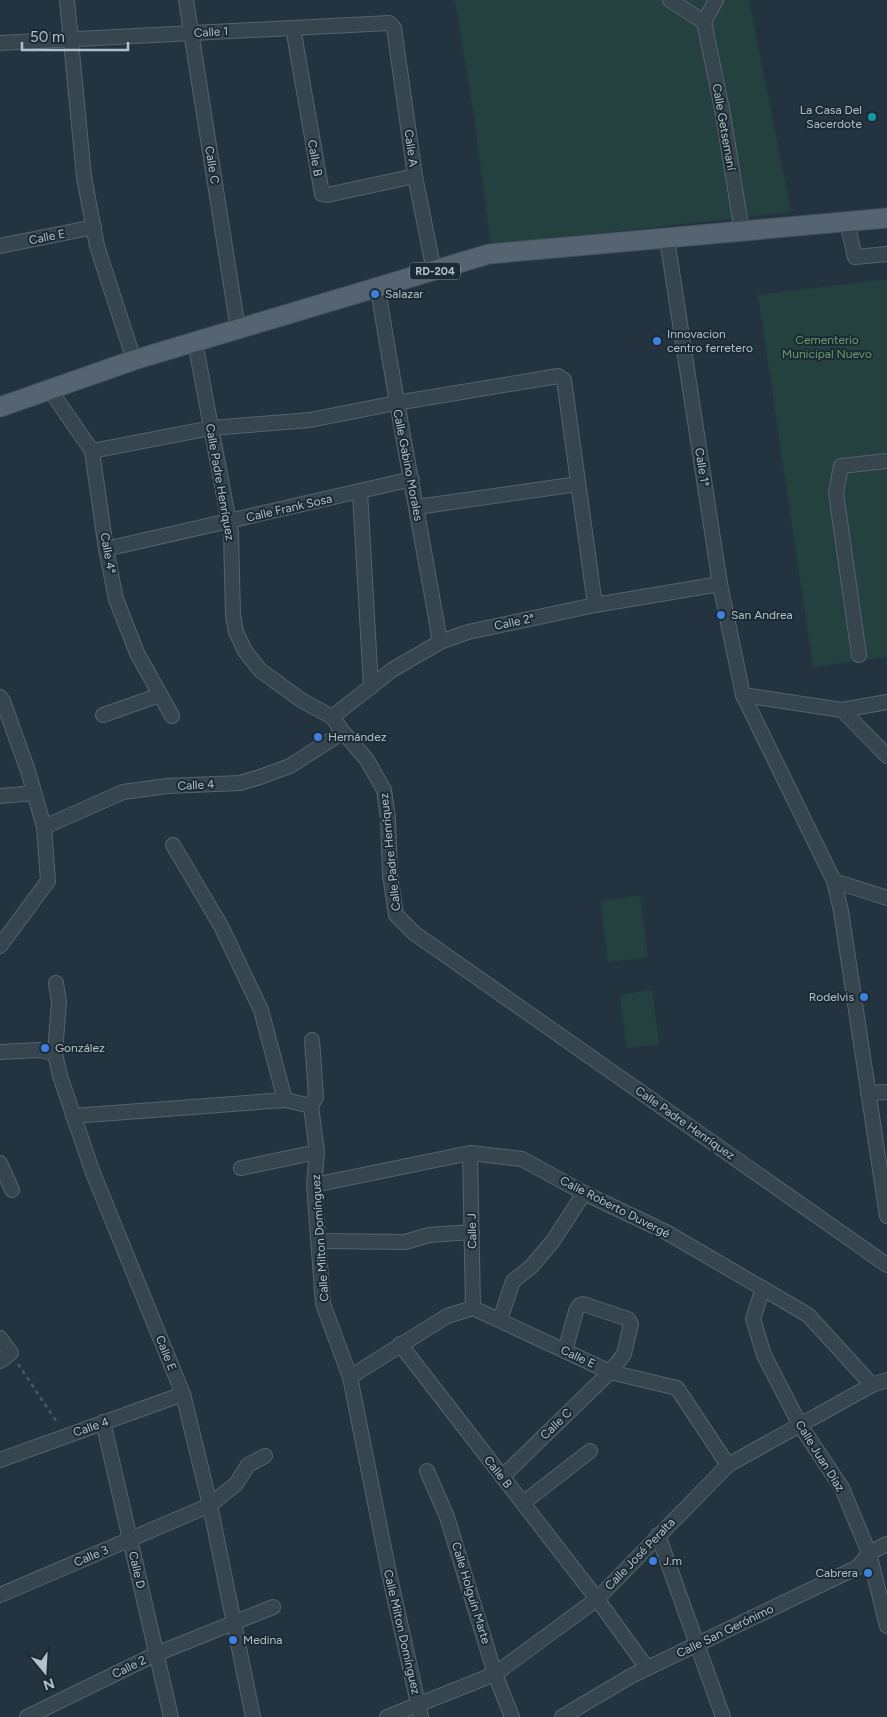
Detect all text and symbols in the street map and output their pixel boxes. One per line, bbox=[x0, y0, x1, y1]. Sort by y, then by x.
scale bar bbox=[22, 20, 129, 52]
street label: Calle 1 bbox=[193, 24, 229, 40]
text: 50 m bbox=[30, 28, 65, 46]
street label: Calle Getsemaní bbox=[709, 83, 739, 173]
place label: La Casa Del Sacerdote bbox=[800, 103, 862, 131]
marker: La Casa Del Sacerdote bbox=[866, 111, 878, 123]
street label: Calle A bbox=[401, 128, 421, 168]
street label: Calle B bbox=[305, 139, 325, 177]
street label: Calle C bbox=[202, 145, 222, 185]
street label: Calle E bbox=[28, 227, 66, 247]
road number: RD-204 bbox=[410, 262, 460, 280]
place label: Salazar bbox=[385, 287, 423, 301]
marker: Salazar bbox=[369, 288, 381, 300]
place label: Innovacion centro ferretero bbox=[667, 327, 753, 355]
park label: Cementerio Municipal Nuevo bbox=[782, 333, 872, 361]
marker: Innovacion centro ferretero bbox=[651, 335, 663, 347]
street label: Calle Gabino Morales bbox=[390, 408, 426, 522]
street label: Calle Padre Henríquez bbox=[203, 423, 237, 542]
street label: Calle 1ª bbox=[692, 447, 712, 487]
street label: Calle Frank Sosa bbox=[245, 491, 333, 525]
street label: Calle 4ª bbox=[98, 532, 118, 574]
place label: San Andrea bbox=[731, 608, 793, 622]
marker: San Andrea bbox=[715, 609, 727, 621]
street label: Calle 2ª bbox=[493, 611, 535, 633]
place label: Hernández bbox=[328, 730, 387, 744]
marker: Hernández bbox=[312, 731, 324, 743]
street label: Calle 4 bbox=[177, 777, 215, 793]
street label: Calle Padre Henríquez bbox=[377, 792, 403, 912]
place label: Rodelvis bbox=[809, 990, 854, 1004]
marker: Rodelvis bbox=[858, 991, 870, 1003]
place label: González bbox=[55, 1041, 105, 1055]
marker: González bbox=[39, 1042, 51, 1054]
street label: Calle Padre Henríquez bbox=[633, 1083, 738, 1163]
street label: Calle Roberto Duvergé bbox=[558, 1173, 673, 1241]
street label: Calle Milton Domínguez bbox=[309, 1174, 331, 1302]
street label: Calle J bbox=[465, 1213, 479, 1249]
street label: Calle E bbox=[153, 1333, 179, 1373]
street label: Calle E bbox=[558, 1343, 598, 1371]
street label: Calle C bbox=[537, 1405, 575, 1442]
street label: Calle 4 bbox=[71, 1414, 111, 1440]
street label: Calle Juan Díaz bbox=[793, 1418, 848, 1494]
street label: Calle B bbox=[481, 1453, 515, 1491]
street label: Calle José Peralta bbox=[602, 1515, 678, 1593]
street label: Calle Holguín Marte bbox=[449, 1540, 493, 1646]
street label: Calle 3 bbox=[72, 1543, 110, 1569]
street label: Calle D bbox=[126, 1550, 148, 1590]
place label: J.m bbox=[663, 1554, 682, 1568]
marker: J.m bbox=[647, 1555, 659, 1567]
place label: Cabrera bbox=[815, 1566, 858, 1580]
marker: Cabrera bbox=[862, 1567, 874, 1579]
street label: Calle Milton Domínguez bbox=[381, 1568, 423, 1696]
street label: Calle San Gerónimo bbox=[674, 1601, 776, 1661]
place label: Medina bbox=[243, 1633, 282, 1647]
marker: Medina bbox=[227, 1634, 239, 1646]
north arrow bbox=[20, 1647, 70, 1697]
street label: Calle 2 bbox=[110, 1653, 148, 1681]
text: N bbox=[41, 1674, 57, 1694]

